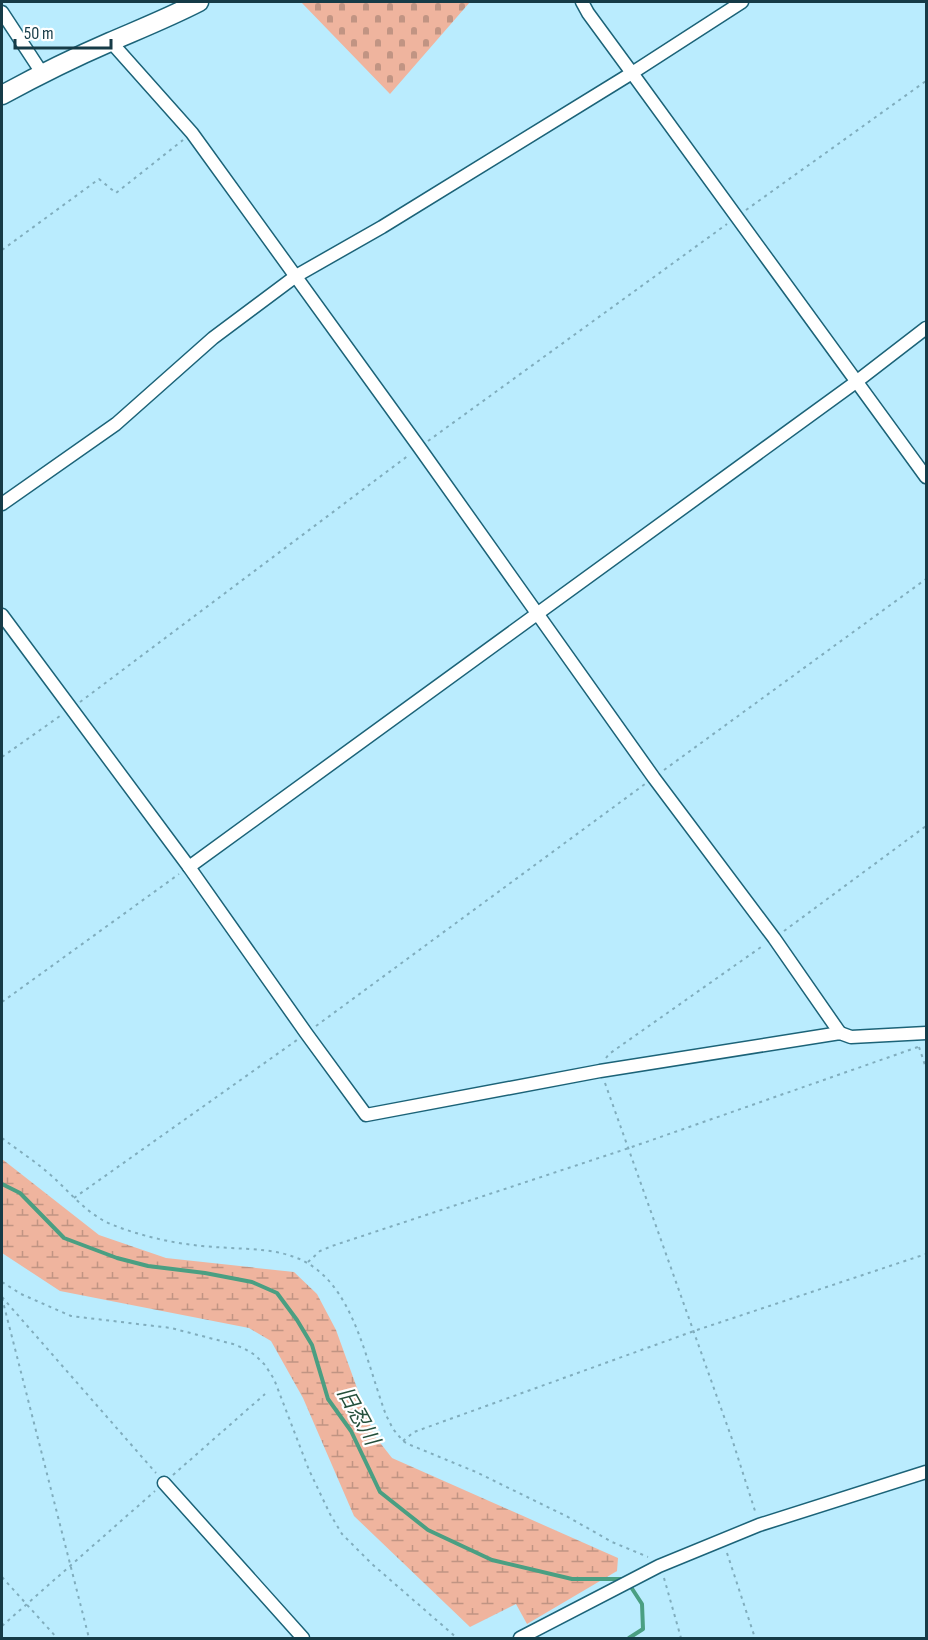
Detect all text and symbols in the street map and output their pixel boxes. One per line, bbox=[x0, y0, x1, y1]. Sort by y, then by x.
scale bar bbox=[15, 12, 111, 50]
text: 50 m bbox=[24, 23, 54, 44]
water label: 旧忍川 bbox=[332, 1382, 385, 1451]

